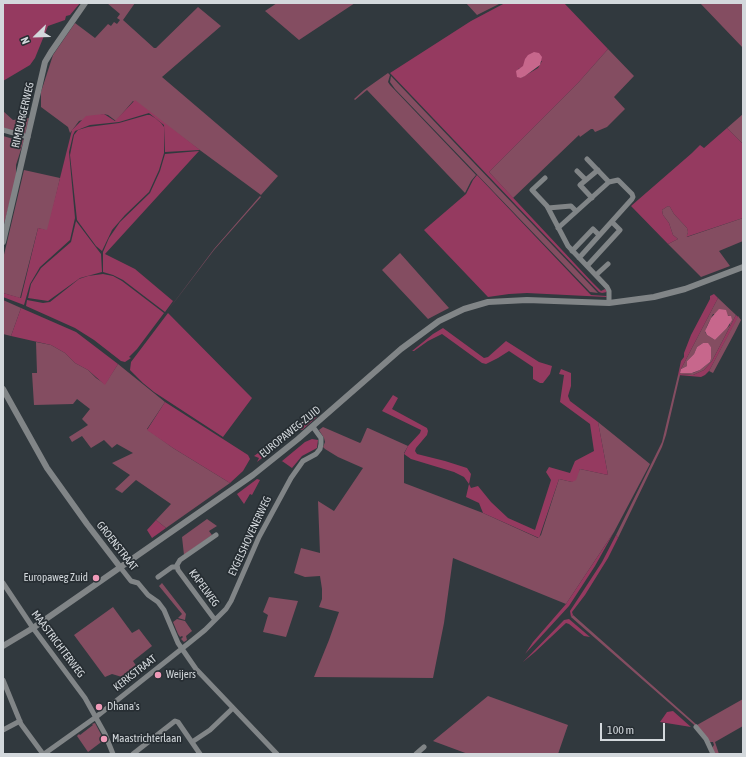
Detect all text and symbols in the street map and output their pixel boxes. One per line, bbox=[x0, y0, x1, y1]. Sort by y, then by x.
north arrow bbox=[16, 16, 56, 56]
text: N bbox=[18, 35, 32, 46]
street label: RIMBURGERWEG bbox=[9, 81, 37, 149]
street label: EUROPAWEG-ZUID bbox=[257, 403, 323, 461]
street label: EYGELSHOVENERWEG bbox=[226, 494, 274, 578]
street label: GROENSTRAAT bbox=[94, 519, 140, 573]
street label: KAPELWEG bbox=[186, 567, 222, 609]
place label: Europaweg Zuid bbox=[24, 571, 88, 585]
marker: Europaweg Zuid bbox=[91, 573, 101, 583]
street label: MAASTRICHTERWEG bbox=[28, 608, 88, 680]
street label: KERKSTRAAT bbox=[111, 652, 159, 694]
place label: Weijers bbox=[166, 668, 196, 682]
marker: Weijers bbox=[153, 670, 163, 680]
place label: Dhana's bbox=[107, 700, 140, 714]
marker: Dhana's bbox=[94, 702, 104, 712]
scale bar bbox=[602, 715, 667, 741]
text: 100 m bbox=[607, 723, 634, 737]
place label: Maastrichterlaan bbox=[112, 732, 182, 746]
marker: Maastrichterlaan bbox=[99, 734, 109, 744]

